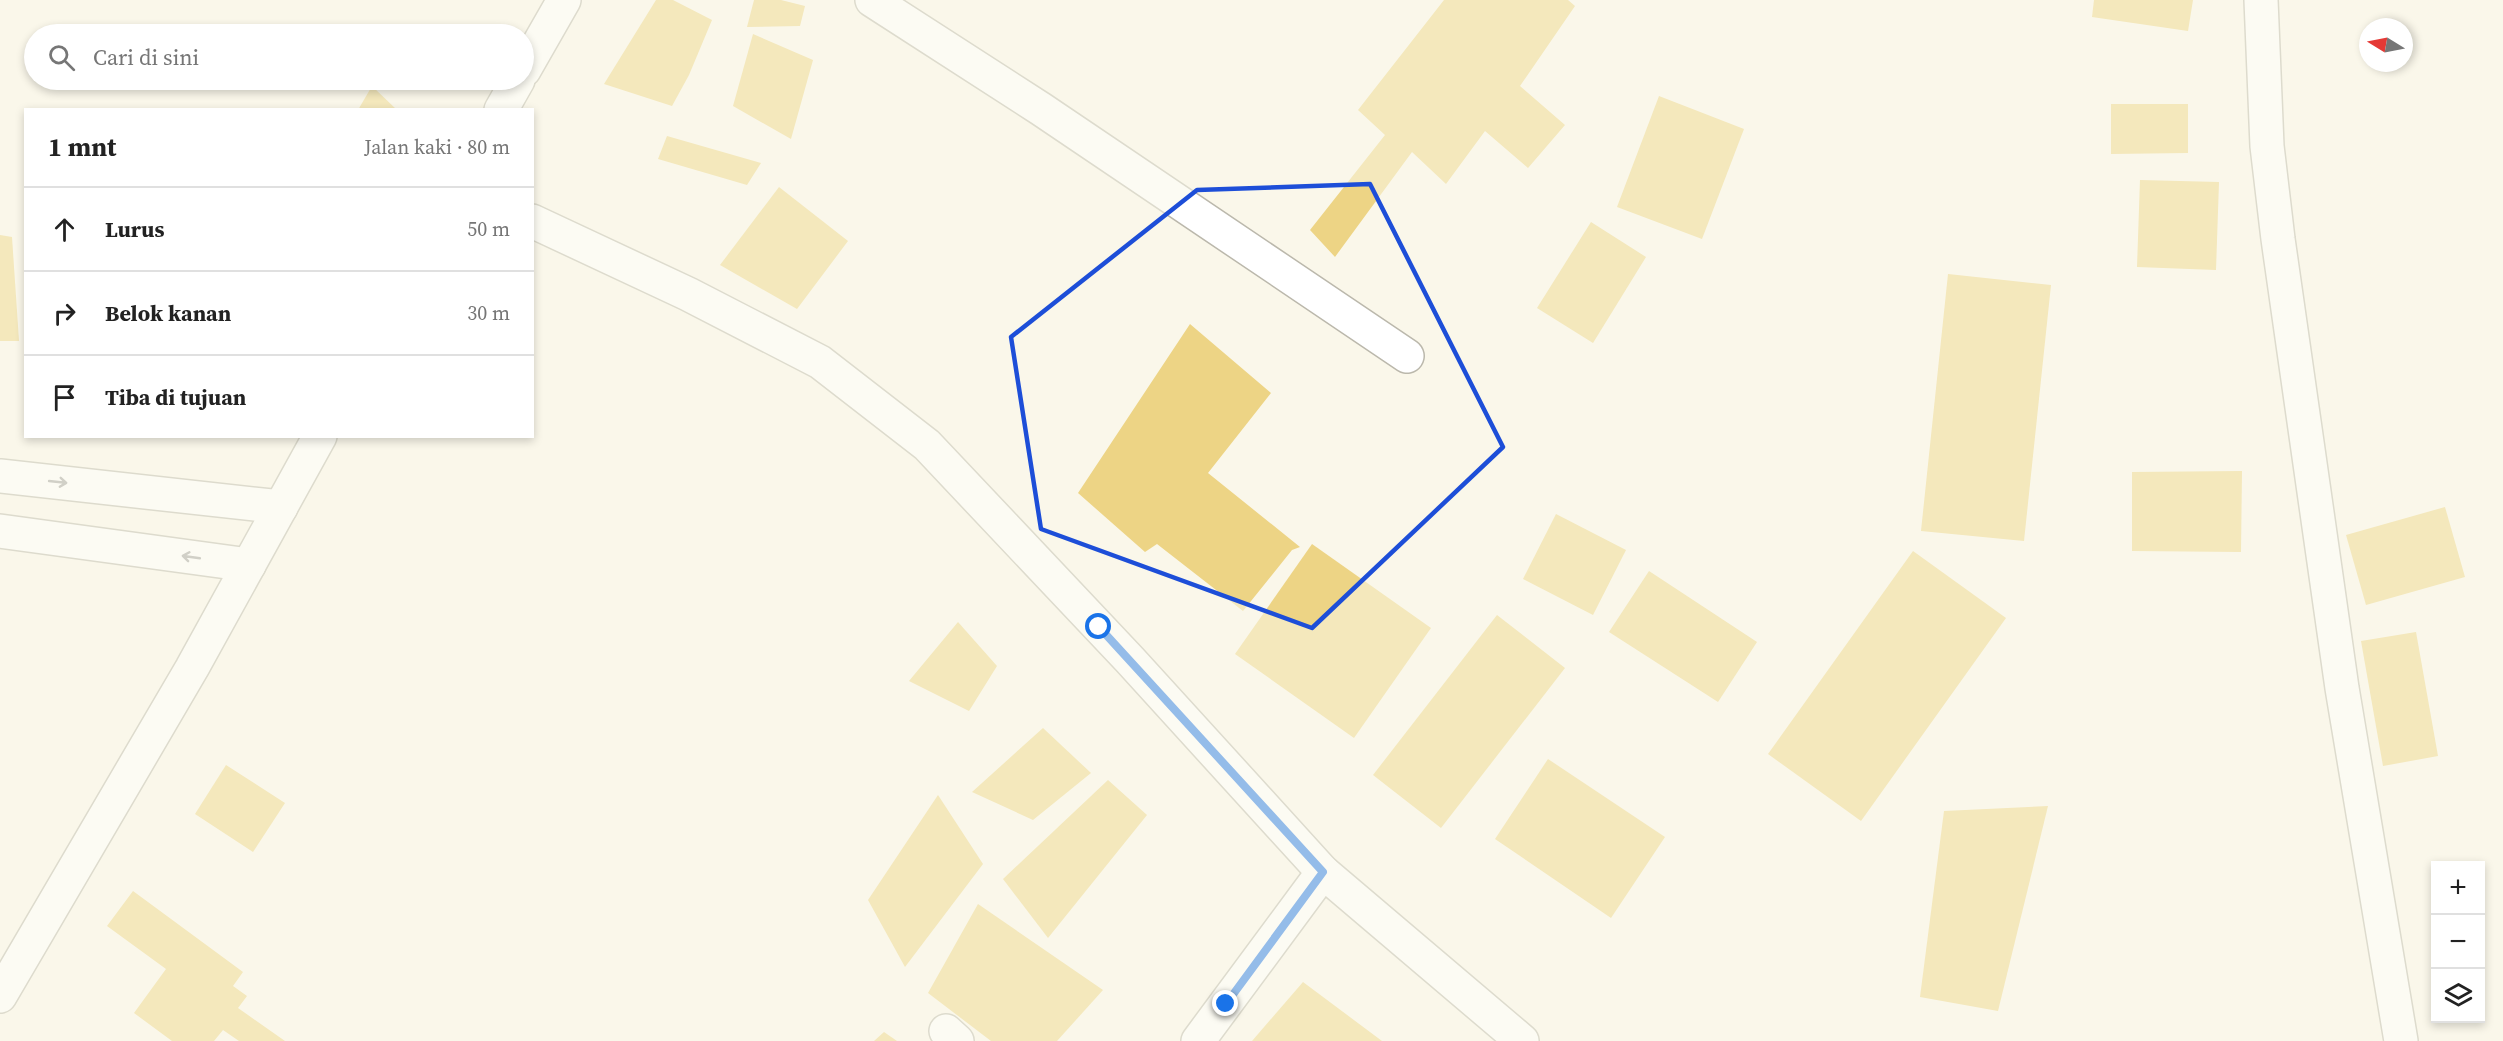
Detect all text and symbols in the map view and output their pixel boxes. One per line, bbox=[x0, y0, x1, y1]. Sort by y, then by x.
north arrow bbox=[2359, 18, 2413, 72]
search box bbox=[24, 24, 534, 90]
icon: search bbox=[45, 41, 78, 74]
text: Cari di sini bbox=[93, 42, 199, 72]
text: 1 mnt bbox=[48, 129, 116, 165]
text: Jalan kaki · 80 m bbox=[364, 133, 510, 161]
icon: ahead bbox=[48, 213, 81, 246]
text: Lurus bbox=[105, 214, 164, 244]
text: 50 m bbox=[467, 215, 510, 243]
icon: right bbox=[48, 297, 81, 330]
text: Belok kanan bbox=[105, 298, 231, 328]
text: 30 m bbox=[467, 299, 510, 327]
icon: arrive bbox=[48, 381, 81, 414]
text: Tiba di tujuan bbox=[105, 382, 246, 412]
one-way arrow bbox=[48, 477, 68, 488]
one-way arrow bbox=[182, 552, 202, 563]
route start bbox=[1085, 613, 1111, 639]
map controls bbox=[2431, 861, 2485, 1023]
button: + bbox=[2431, 861, 2485, 915]
button: − bbox=[2431, 915, 2485, 969]
button: layers bbox=[2431, 969, 2485, 1023]
route end bbox=[1212, 990, 1238, 1016]

